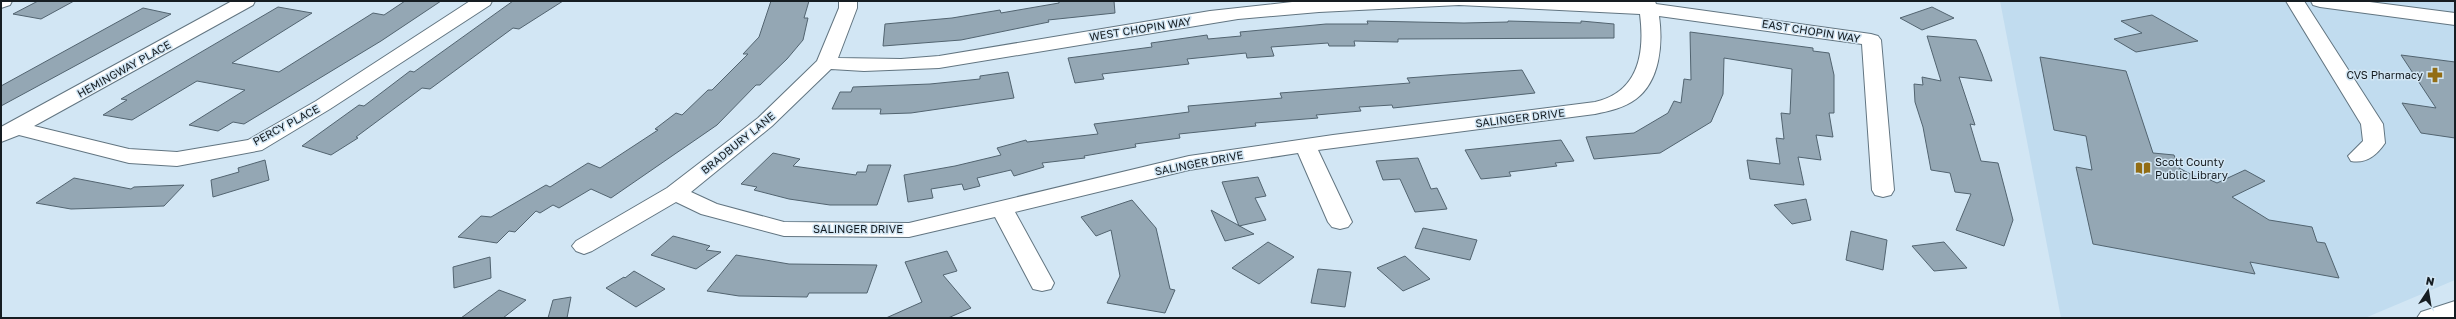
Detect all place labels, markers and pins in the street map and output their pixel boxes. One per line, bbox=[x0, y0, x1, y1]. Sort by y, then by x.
pharmacy icon: CVS Pharmacy bbox=[2426, 66, 2444, 84]
place label: CVS Pharmacy bbox=[2346, 68, 2423, 81]
place label: Scott County Public Library bbox=[2155, 155, 2228, 181]
library icon: Scott County Public Library bbox=[2134, 159, 2152, 177]

